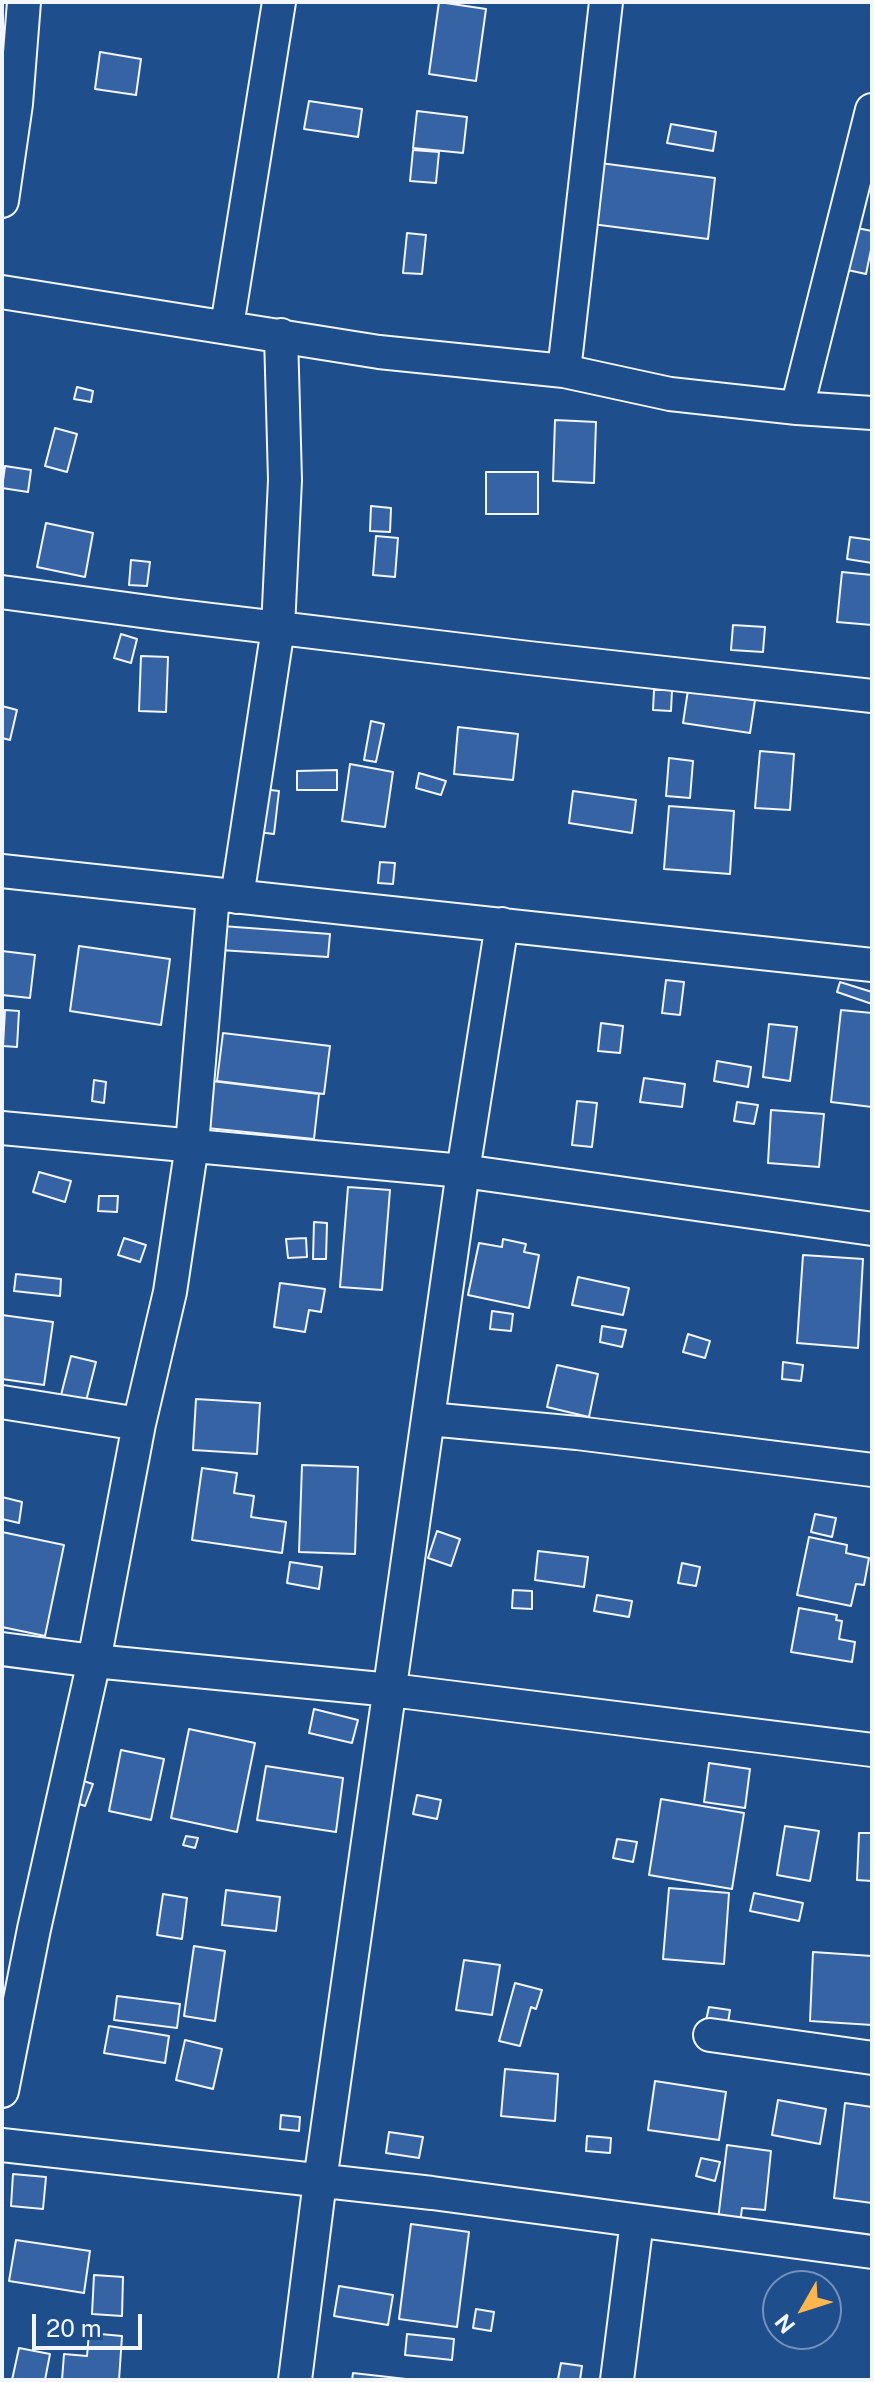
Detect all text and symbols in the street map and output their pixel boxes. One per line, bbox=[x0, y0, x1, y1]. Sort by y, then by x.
north arrow bbox=[762, 2270, 842, 2350]
scale bar bbox=[36, 2298, 146, 2348]
text: N bbox=[769, 2309, 800, 2339]
text: 20 m bbox=[46, 2314, 102, 2342]

